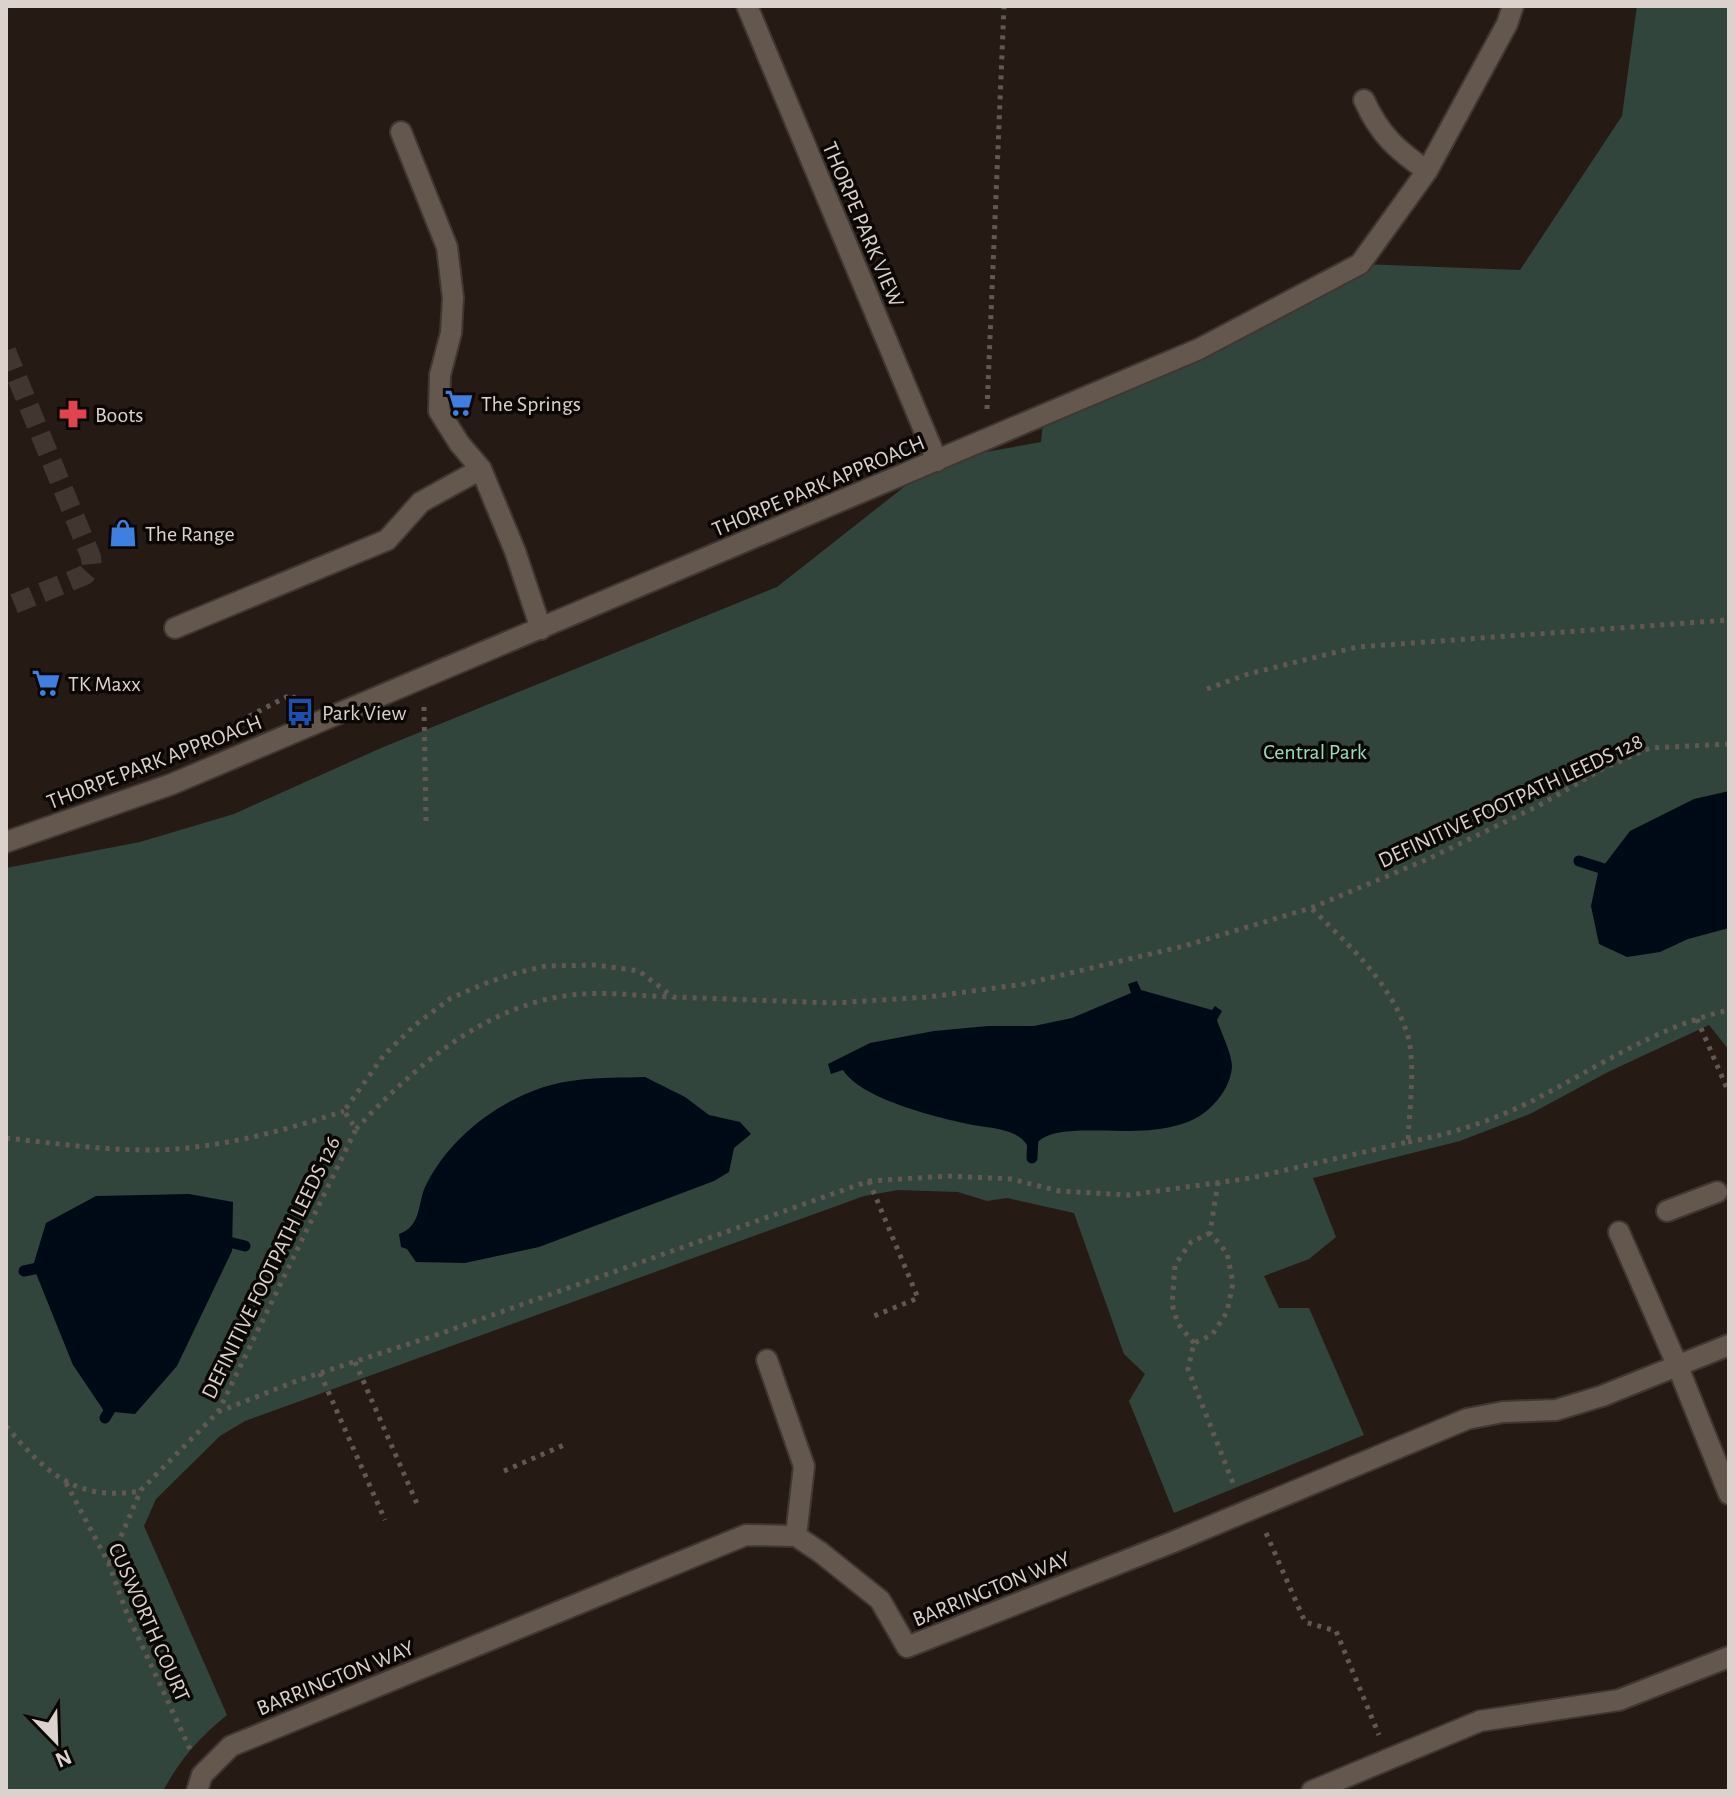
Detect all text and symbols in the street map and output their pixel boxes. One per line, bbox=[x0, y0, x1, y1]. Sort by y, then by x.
street label: THORPE PARK VIEW bbox=[818, 139, 908, 310]
supermarket icon: The Springs bbox=[444, 388, 474, 418]
place label: The Springs bbox=[481, 393, 581, 415]
pharmacy icon: Boots bbox=[58, 399, 88, 429]
place label: Boots bbox=[95, 404, 143, 426]
street label: THORPE PARK APPROACH bbox=[709, 431, 928, 541]
shop icon: The Range bbox=[108, 518, 138, 548]
place label: The Range bbox=[145, 523, 235, 545]
supermarket icon: TK Maxx bbox=[31, 668, 61, 698]
place label: TK Maxx bbox=[68, 673, 141, 695]
bus stop icon: Park View bbox=[285, 697, 315, 727]
place label: Park View bbox=[322, 702, 406, 724]
street label: THORPE PARK APPROACH bbox=[44, 711, 265, 813]
street label: DEFINITIVE FOOTPATH LEEDS 128 bbox=[1375, 730, 1646, 872]
park label: Central Park bbox=[1263, 741, 1367, 763]
street label: DEFINITIVE FOOTPATH LEEDS 126 bbox=[198, 1133, 344, 1402]
street label: CUSWORTH COURT bbox=[104, 1540, 194, 1705]
street label: BARRINGTON WAY bbox=[910, 1547, 1074, 1631]
street label: BARRINGTON WAY bbox=[254, 1636, 418, 1720]
north arrow bbox=[16, 1701, 96, 1781]
text: N bbox=[52, 1745, 75, 1772]

